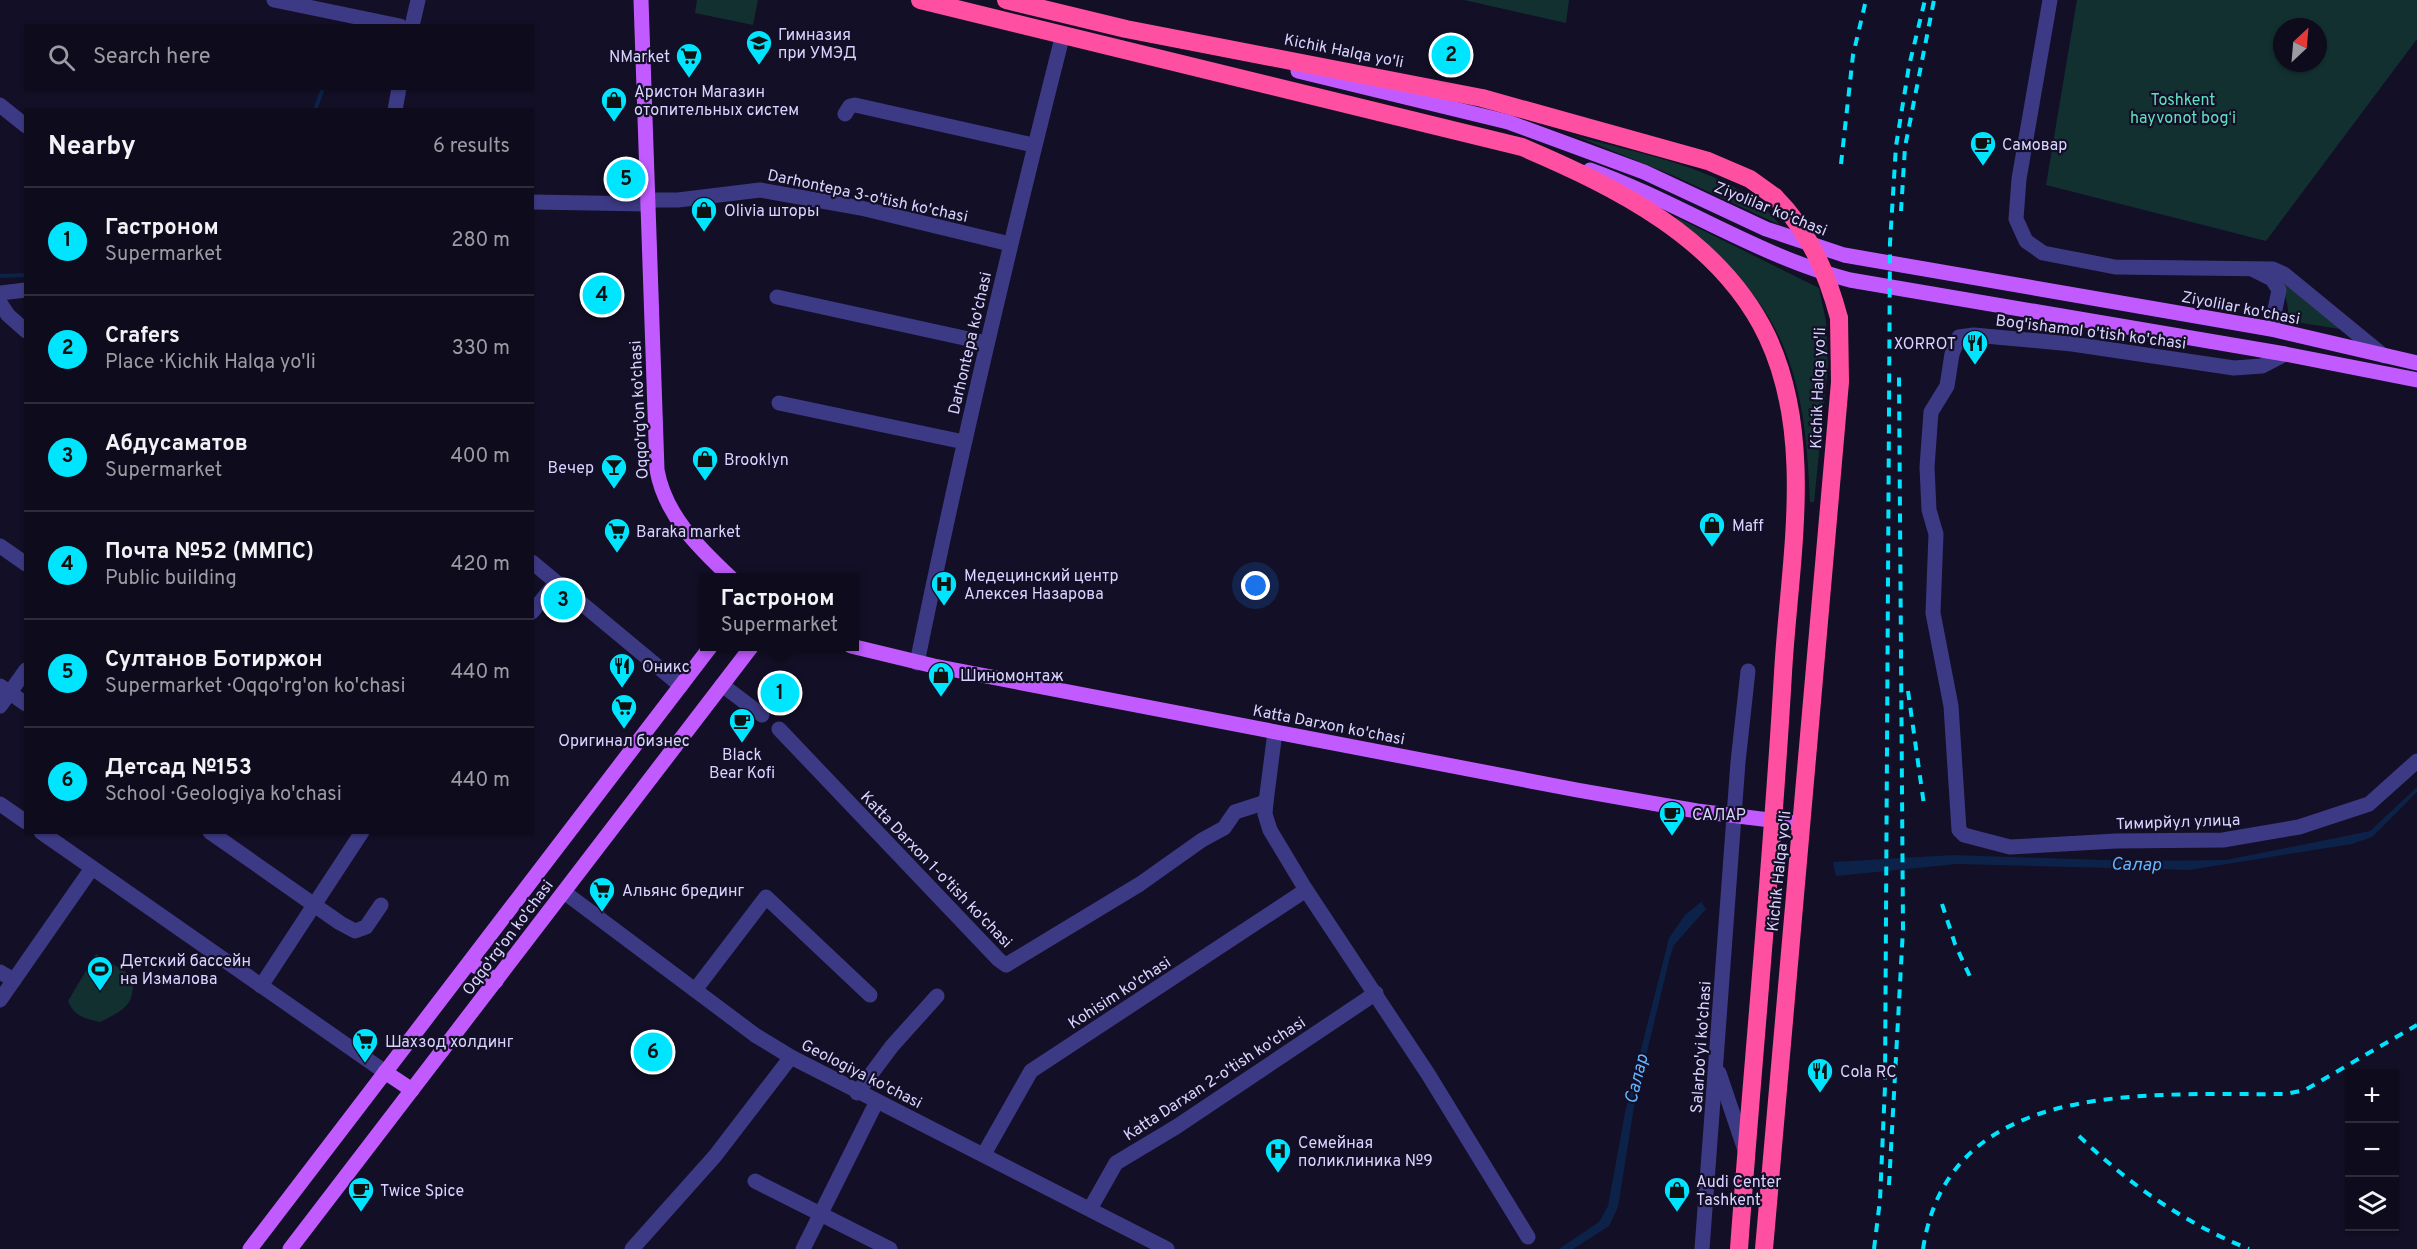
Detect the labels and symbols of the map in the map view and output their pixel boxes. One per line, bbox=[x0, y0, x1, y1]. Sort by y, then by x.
north arrow bbox=[2273, 18, 2327, 72]
place label: Гимназия при УМЭД bbox=[778, 26, 857, 64]
school or university icon: Гимназия при УМЭД bbox=[744, 28, 774, 66]
street label: Kichik Halqa yo'li bbox=[1282, 31, 1405, 73]
pin: 2 bbox=[1432, 32, 1470, 78]
supermarket icon: NMarket bbox=[674, 41, 704, 79]
place label: NMarket bbox=[609, 48, 670, 68]
place label: Аристон Магазин отопительных систем bbox=[634, 83, 799, 121]
shop icon: Аристон Магазин отопительных систем bbox=[599, 85, 629, 123]
park label: Toshkent hayvonot bogʻi bbox=[2130, 91, 2236, 129]
cafe icon: Самовар bbox=[1968, 129, 1998, 167]
place label: Самовар bbox=[2002, 136, 2067, 156]
pin: 5 bbox=[606, 156, 646, 201]
street label: Darhontepa 3-o'tish ko'chasi bbox=[766, 166, 970, 228]
street label: Ziyolilar ko'chasi bbox=[1711, 178, 1830, 242]
shop icon: Olivia шторы bbox=[689, 195, 719, 233]
place label: Olivia шторы bbox=[724, 202, 819, 222]
street label: Darhontepa ko'chasi bbox=[945, 270, 997, 417]
pin: 4 bbox=[582, 272, 622, 318]
street label: Ziyolilar ko'chasi bbox=[2180, 288, 2302, 330]
street label: Bog'ishamol o'tish ko'chasi bbox=[1994, 311, 2187, 355]
street label: Kichik Halqa yo'li bbox=[1807, 327, 1831, 449]
restaurant icon: XORROT bbox=[1960, 328, 1990, 366]
place label: XORROT bbox=[1894, 335, 1956, 355]
street label: Oqqo'rg'on ko'chasi bbox=[626, 340, 654, 480]
shop icon: Brooklyn bbox=[690, 444, 720, 482]
place label: Brooklyn bbox=[724, 451, 789, 471]
bar icon: Вечер bbox=[599, 452, 629, 490]
place label: Вечер bbox=[548, 459, 594, 479]
shop icon: Maff bbox=[1697, 510, 1727, 548]
supermarket icon: Baraka market bbox=[602, 516, 632, 554]
place label: Maff bbox=[1732, 517, 1764, 537]
place label: Baraka market bbox=[636, 523, 741, 543]
place label: Медецинский центр Алексея Назарова bbox=[964, 567, 1118, 605]
hospital icon: Медецинский центр Алексея Назарова bbox=[929, 569, 959, 607]
your location bbox=[1241, 571, 1270, 600]
pin: 3 bbox=[544, 578, 582, 622]
restaurant icon: Оникс bbox=[607, 651, 637, 689]
place label: Оникс bbox=[642, 658, 690, 678]
shop icon: Шиномонтаж bbox=[926, 660, 956, 698]
place label: Шиномонтаж bbox=[960, 667, 1064, 687]
pin: 1 bbox=[760, 670, 800, 716]
supermarket icon: Оригинал бизнес bbox=[609, 692, 639, 730]
street label: Katta Darxon ko'chasi bbox=[1251, 701, 1406, 751]
cafe icon: Black Bear Kofi bbox=[727, 706, 757, 744]
place label: Оригинал бизнес bbox=[558, 732, 690, 752]
place label: Black Bear Kofi bbox=[709, 746, 775, 784]
street label: Katta Darxon 1-o'tish ko'chasi bbox=[855, 788, 1016, 953]
cafe icon: САЛАР bbox=[1657, 799, 1687, 837]
place label: САЛАР bbox=[1692, 806, 1746, 826]
street label: Kichik Halqa yo'li bbox=[1764, 810, 1796, 933]
street label: Тимирйул улица bbox=[2116, 811, 2241, 835]
water label: Салар bbox=[2111, 854, 2161, 877]
supermarket icon: Альянс брединг bbox=[587, 875, 617, 913]
street label: Oqqo'rg'on ko'chasi bbox=[459, 877, 558, 1000]
place label: Альянс брединг bbox=[622, 882, 745, 902]
place label: Детский бассейн на Измалова bbox=[120, 952, 251, 990]
street label: Kohisim ko'chasi bbox=[1065, 953, 1175, 1034]
sports icon: Детский бассейн на Измалова bbox=[85, 954, 115, 992]
street label: Salarbo'yi ko'chasi bbox=[1687, 980, 1717, 1114]
street label: Katta Darxan 2-o'tish ko'chasi bbox=[1120, 1013, 1310, 1146]
supermarket icon: Шахзод холдинг bbox=[350, 1026, 380, 1064]
pin: 6 bbox=[634, 1030, 672, 1074]
place label: Шахзод холдинг bbox=[385, 1033, 514, 1053]
street label: Geologiya ko'chasi bbox=[797, 1036, 925, 1114]
water label: Салар bbox=[1620, 1052, 1655, 1107]
restaurant icon: Cola RC bbox=[1805, 1056, 1835, 1094]
place label: Cola RC bbox=[1840, 1063, 1897, 1083]
place label: Семейная поликлиника №9 bbox=[1298, 1134, 1433, 1172]
hospital icon: Семейная поликлиника №9 bbox=[1263, 1136, 1293, 1174]
place label: Audi Center Tashkent bbox=[1696, 1173, 1781, 1211]
cafe icon: Twice Spice bbox=[346, 1175, 376, 1213]
shop icon: Audi Center Tashkent bbox=[1662, 1175, 1692, 1213]
place label: Twice Spice bbox=[380, 1182, 464, 1202]

